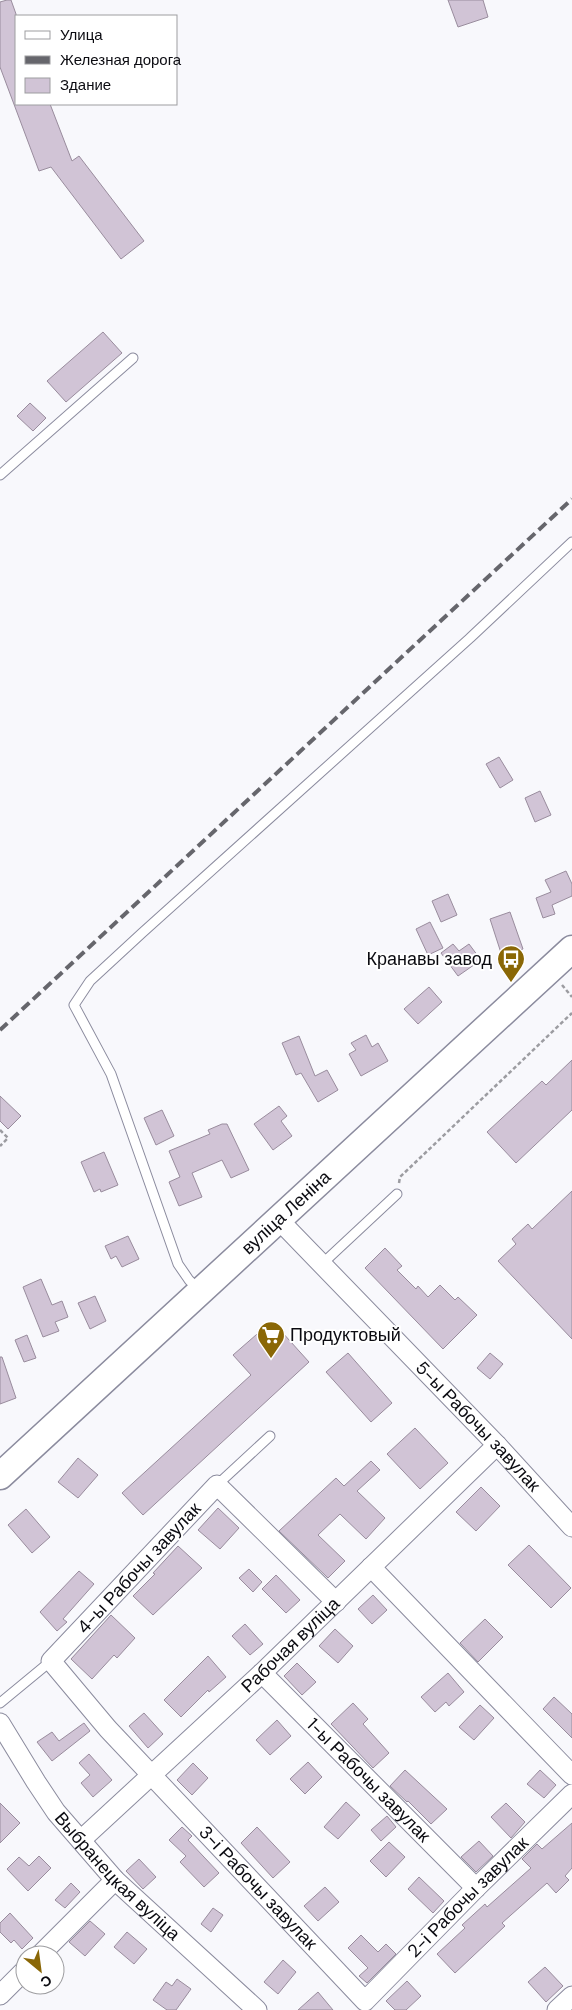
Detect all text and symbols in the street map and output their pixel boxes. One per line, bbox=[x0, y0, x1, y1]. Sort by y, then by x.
legend bbox=[15, 15, 178, 105]
text: Улица bbox=[60, 25, 103, 45]
text: Железная дорога bbox=[60, 50, 182, 70]
text: Здание bbox=[60, 75, 111, 95]
bus stop icon: Кранавы завод bbox=[496, 944, 526, 983]
place label: Кранавы завод bbox=[367, 947, 492, 971]
street label: вуліца Леніна bbox=[236, 1165, 337, 1260]
supermarket icon: Продуктовый bbox=[256, 1320, 286, 1359]
place label: Продуктовый bbox=[290, 1323, 401, 1347]
street label: 5-ы Рабочы завулак bbox=[410, 1356, 546, 1497]
street label: 4-ы Рабочы завулак bbox=[72, 1497, 206, 1639]
street label: Рабочая вуліца bbox=[236, 1591, 345, 1698]
street label: 1-ы Рабочы завулак bbox=[301, 1713, 436, 1847]
street label: Выбранецкая вуліца bbox=[49, 1807, 186, 1946]
street label: 3-і Рабочы завулак bbox=[194, 1821, 323, 1955]
street label: 2-і Рабочы завулак bbox=[402, 1831, 534, 1963]
north arrow bbox=[15, 1945, 65, 1995]
text: С bbox=[38, 1971, 55, 1992]

